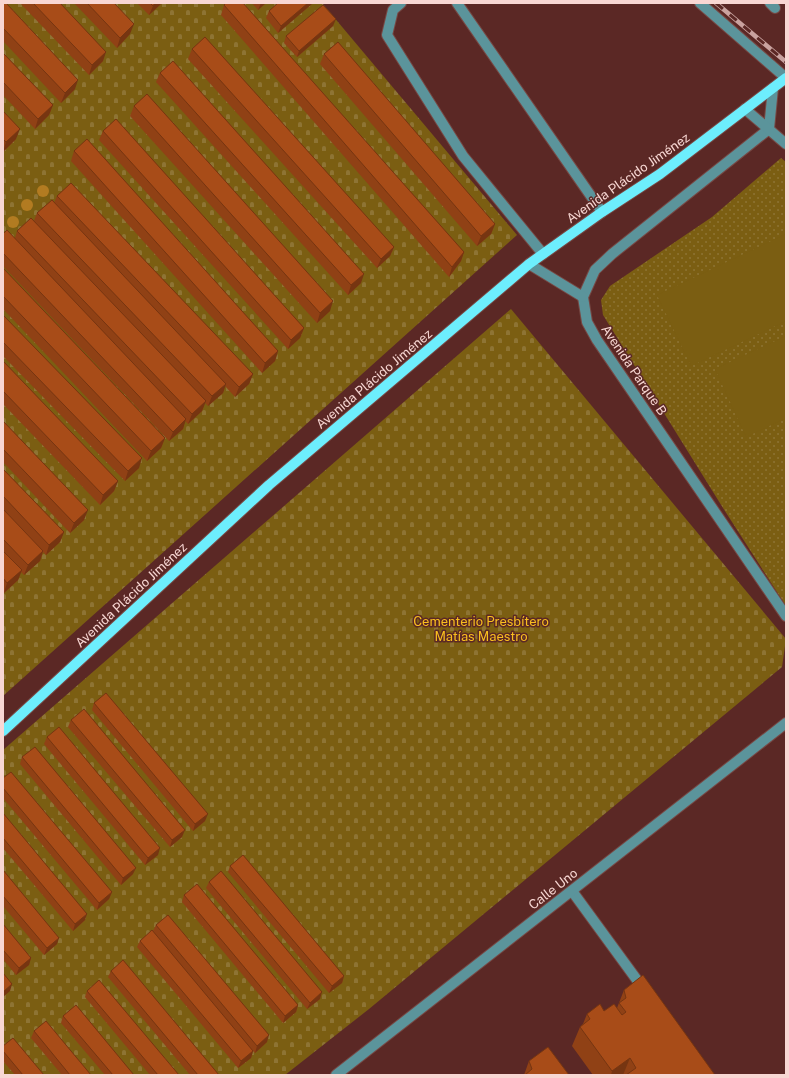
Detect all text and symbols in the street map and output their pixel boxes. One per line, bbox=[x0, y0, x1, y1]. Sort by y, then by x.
street label: Avenida Plácido Jiménez bbox=[564, 130, 692, 226]
street label: Avenida Parque B bbox=[598, 322, 670, 418]
street label: Avenida Plácido Jiménez bbox=[313, 326, 435, 432]
street label: Avenida Plácido Jiménez bbox=[72, 539, 190, 651]
park label: Cementerio Presbítero Matías Maestro bbox=[413, 614, 549, 644]
street label: Calle Uno bbox=[526, 865, 580, 913]

